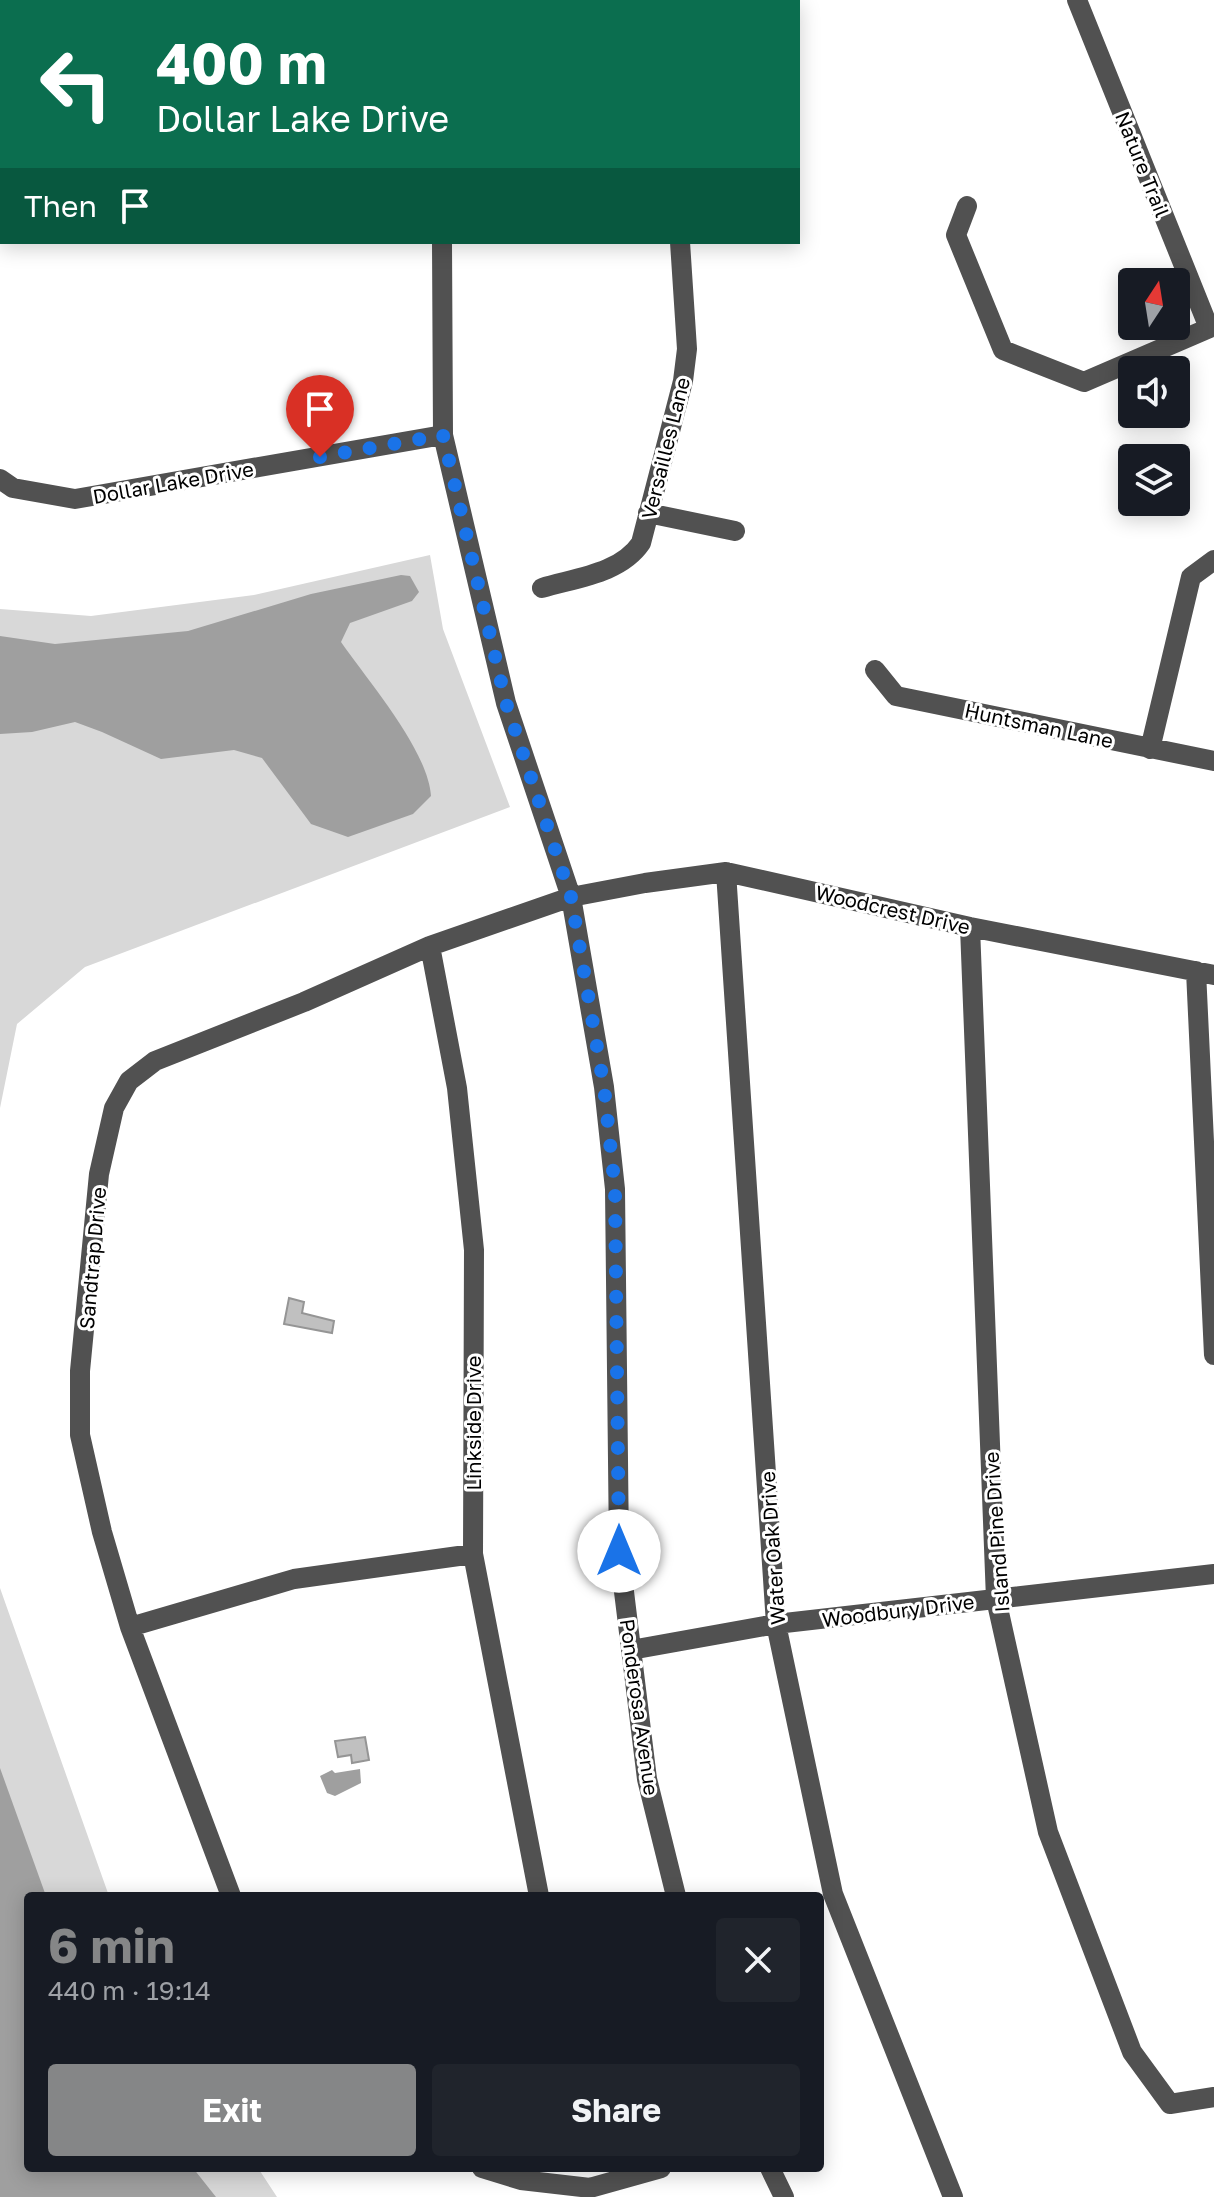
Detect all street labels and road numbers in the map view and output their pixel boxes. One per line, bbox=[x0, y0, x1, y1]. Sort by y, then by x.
street label: Nature Trail bbox=[1111, 108, 1175, 220]
street label: Versailles Lane bbox=[636, 375, 694, 521]
street label: Dollar Lake Drive bbox=[91, 456, 255, 508]
street label: Huntsman Lane bbox=[963, 698, 1115, 752]
street label: Woodcrest Drive bbox=[813, 880, 973, 938]
street label: Sandtrap Drive bbox=[74, 1186, 110, 1330]
street label: Linkside Drive bbox=[461, 1356, 485, 1490]
street label: Island Pine Drive bbox=[978, 1451, 1014, 1613]
street label: Water Oak Drive bbox=[755, 1470, 789, 1626]
street label: Woodbury Drive bbox=[820, 1589, 976, 1631]
street label: Ponderosa Avenue bbox=[616, 1617, 664, 1797]

